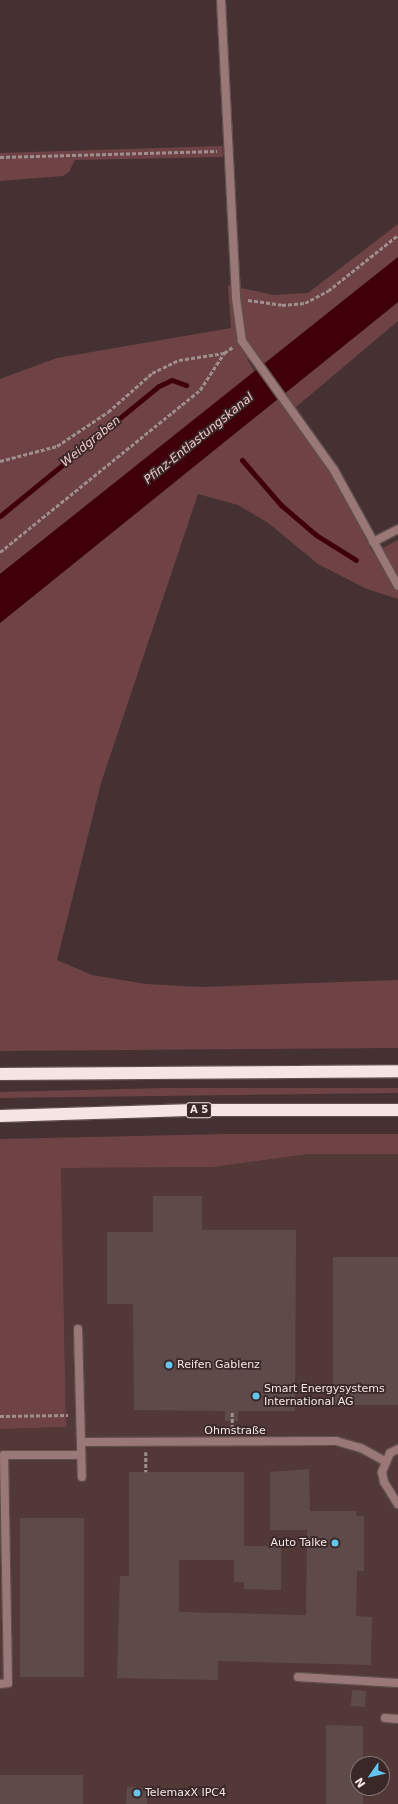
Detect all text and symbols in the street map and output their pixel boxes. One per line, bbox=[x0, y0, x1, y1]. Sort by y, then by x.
water label: Pfinz-Entlastungskanal bbox=[141, 390, 257, 488]
water label: Weidgraben bbox=[58, 414, 124, 470]
road number: A 5 bbox=[185, 1102, 213, 1118]
place label: Reifen Gablenz bbox=[177, 1358, 260, 1372]
marker: Reifen Gablenz bbox=[164, 1360, 174, 1370]
place label: Smart Energysystems International AG bbox=[264, 1383, 385, 1409]
marker: Smart Energysystems International AG bbox=[251, 1391, 261, 1401]
street label: Ohmstraße bbox=[204, 1424, 266, 1438]
place label: Auto Talke bbox=[271, 1536, 327, 1550]
marker: Auto Talke bbox=[330, 1538, 340, 1548]
north arrow bbox=[350, 1756, 390, 1796]
text: N bbox=[352, 1775, 368, 1790]
place label: TelemaxX IPC4 bbox=[145, 1786, 226, 1800]
marker: TelemaxX IPC4 bbox=[132, 1788, 142, 1798]

